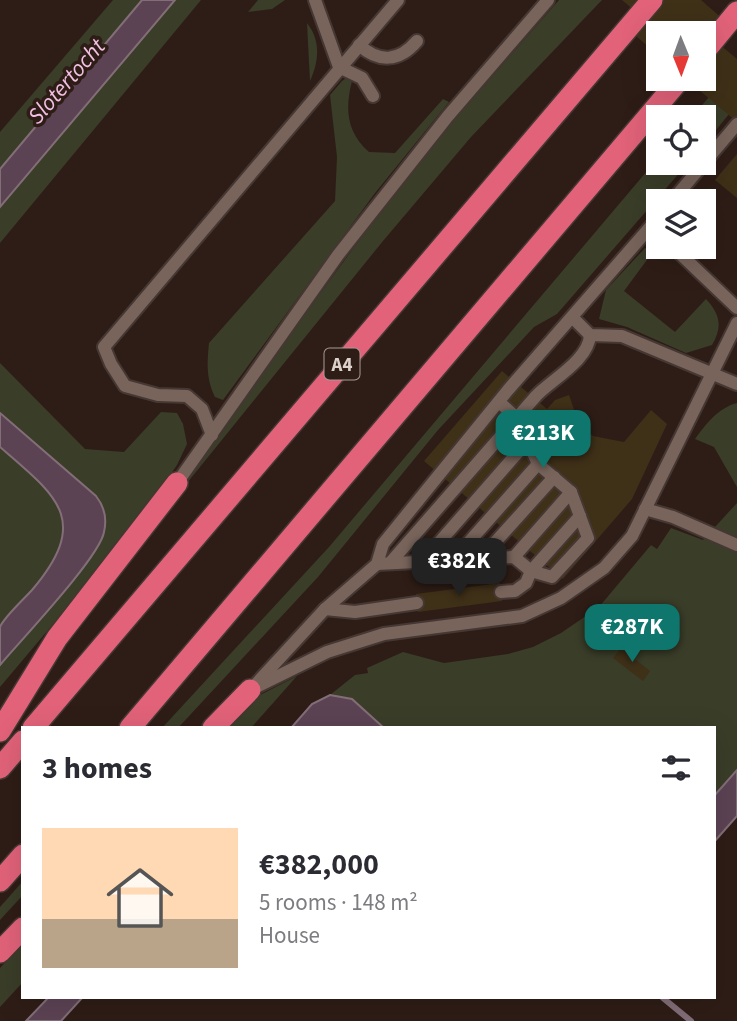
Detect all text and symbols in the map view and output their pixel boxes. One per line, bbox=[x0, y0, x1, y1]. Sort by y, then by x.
north arrow bbox=[646, 21, 716, 91]
map controls bbox=[646, 21, 716, 259]
water label: Slotertocht bbox=[20, 31, 113, 131]
button: locate bbox=[646, 105, 716, 175]
button: layers bbox=[646, 189, 716, 259]
road number: A4 bbox=[324, 348, 360, 380]
pin: €213K bbox=[494, 410, 592, 470]
text: €213K bbox=[512, 416, 574, 449]
pin: €382K bbox=[410, 538, 508, 598]
text: €382K bbox=[428, 544, 490, 577]
pin: €287K bbox=[583, 604, 681, 664]
text: €287K bbox=[601, 610, 663, 643]
text: 3 homes bbox=[42, 747, 152, 790]
icon: filters bbox=[657, 749, 695, 787]
text: €382,000 bbox=[259, 843, 379, 886]
icon: home bbox=[98, 856, 182, 940]
text: 5 rooms · 148 m² bbox=[259, 886, 418, 919]
text: House bbox=[259, 919, 320, 952]

